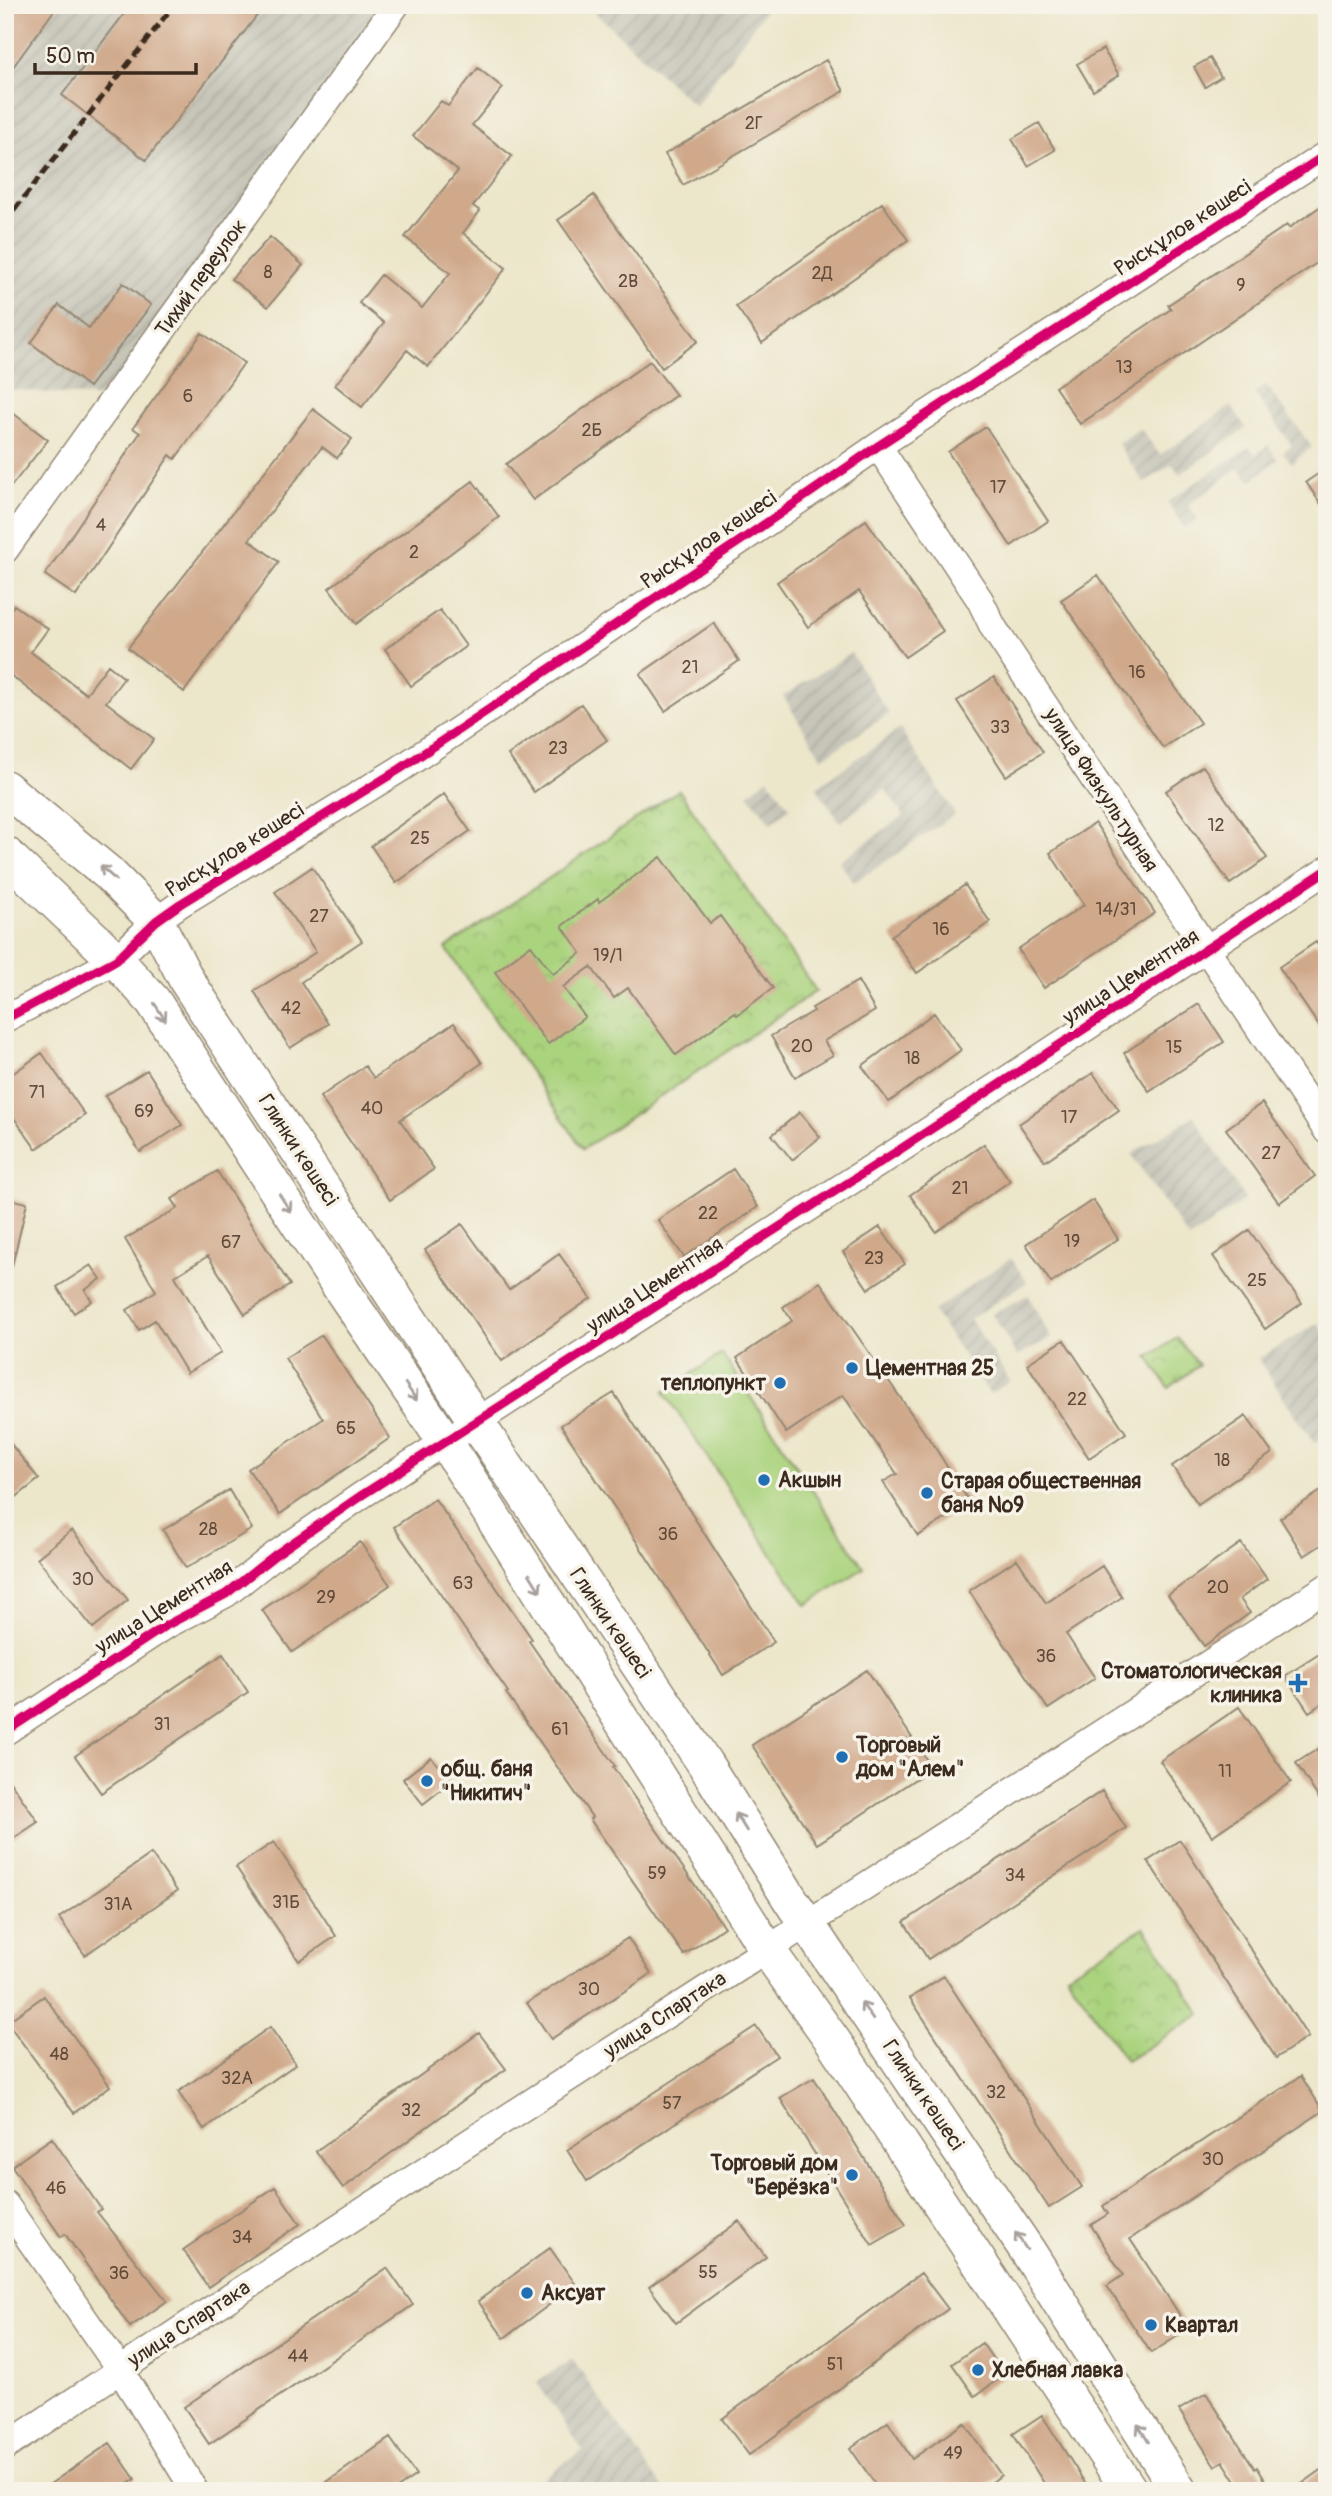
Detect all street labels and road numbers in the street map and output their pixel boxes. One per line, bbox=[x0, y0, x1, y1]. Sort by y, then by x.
street label: Рысқұлов көшесі bbox=[1109, 173, 1257, 282]
street label: Тихий переулок bbox=[149, 214, 253, 342]
street label: Рысқұлов көшесі bbox=[636, 484, 782, 595]
street label: улица Физкультурная bbox=[1037, 702, 1164, 877]
street label: Рысқұлов көшесі bbox=[161, 797, 309, 903]
street label: улица Цементная bbox=[1057, 923, 1204, 1032]
street label: Глинки көшесі bbox=[252, 1089, 344, 1211]
street label: улица Цементная bbox=[581, 1231, 728, 1340]
street label: улица Цементная bbox=[89, 1554, 238, 1661]
street label: Глинки көшесі bbox=[563, 1562, 657, 1684]
street label: улица Спартака bbox=[598, 1965, 732, 2065]
street label: Глинки көшесі bbox=[876, 2034, 970, 2156]
street label: улица Спартака bbox=[122, 2274, 256, 2374]

